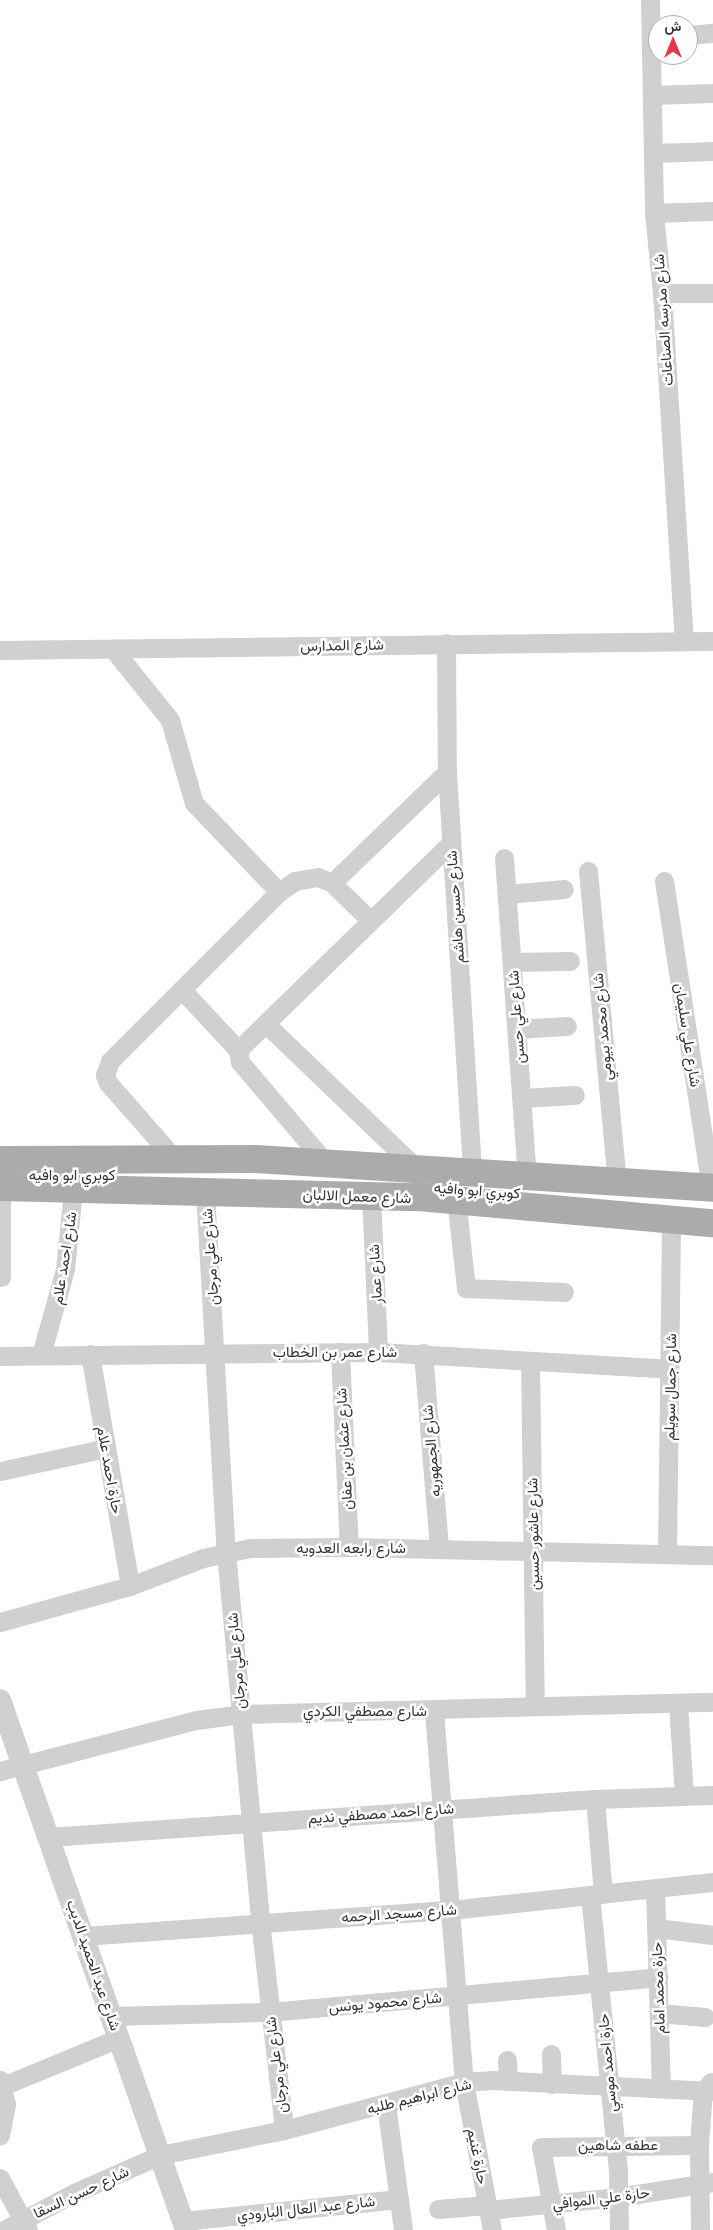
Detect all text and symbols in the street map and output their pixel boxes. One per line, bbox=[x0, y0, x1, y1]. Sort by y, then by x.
north arrow bbox=[648, 15, 698, 65]
text: ش bbox=[665, 17, 681, 34]
street label: شارع مدرسه الصناعات bbox=[649, 254, 677, 386]
street label: شارع المدارس bbox=[300, 635, 384, 655]
street label: شارع حسين هاشم bbox=[442, 850, 468, 964]
street label: شارع علي حسن bbox=[504, 970, 528, 1064]
street label: شارع محمد بيومي bbox=[588, 972, 616, 1082]
street label: شارع علي سليمان bbox=[671, 982, 705, 1088]
street label: كوبري ابو وافيه bbox=[29, 1166, 115, 1184]
street label: كوبري ابو وافيه bbox=[433, 1178, 521, 1202]
street label: شارع معمل الالبان bbox=[302, 1185, 412, 1207]
street label: شارع علي مرجان bbox=[198, 1208, 222, 1306]
street label: شارع احمد علام bbox=[48, 1210, 80, 1306]
street label: شارع عمار bbox=[364, 1244, 386, 1304]
street label: شارع جمال سويلم bbox=[660, 1333, 680, 1441]
street label: شارع عمر بن الخطاب bbox=[273, 1343, 397, 1361]
street label: شارع عثمان بن عفان bbox=[332, 1388, 356, 1510]
street label: شارع الجمهوريه bbox=[418, 1404, 444, 1498]
street label: حارة احمد علام bbox=[93, 1425, 127, 1515]
street label: شارع عاشور حسين bbox=[523, 1477, 543, 1591]
street label: شارع رابعه العدويه bbox=[296, 1539, 406, 1557]
street label: شارع علي مرجان bbox=[223, 1612, 249, 1710]
street label: شارع مصطفي الكردي bbox=[303, 1702, 427, 1720]
street label: شارع احمد مصطفي نديم bbox=[307, 1799, 455, 1827]
street label: شارع عبد الحميد الديب bbox=[63, 1897, 125, 2033]
street label: شارع مسجد الرحمه bbox=[341, 1900, 457, 1926]
street label: حارة محمد امام bbox=[647, 1942, 669, 2034]
street label: شارع محمود يونس bbox=[328, 1988, 442, 2016]
street label: حارة احمد موسي bbox=[594, 2013, 620, 2113]
street label: شارع علي مرجان bbox=[261, 2016, 291, 2114]
street label: شارع ابراهيم طلبه bbox=[365, 2074, 473, 2118]
street label: حارة غنيم bbox=[464, 2127, 492, 2185]
street label: عطفه شاهين bbox=[578, 2136, 658, 2154]
street label: شارع حسن السقا bbox=[30, 2162, 132, 2222]
street label: حارة علي الموافي bbox=[551, 2183, 651, 2213]
street label: شارع عبد العال البارودي bbox=[236, 2192, 376, 2224]

